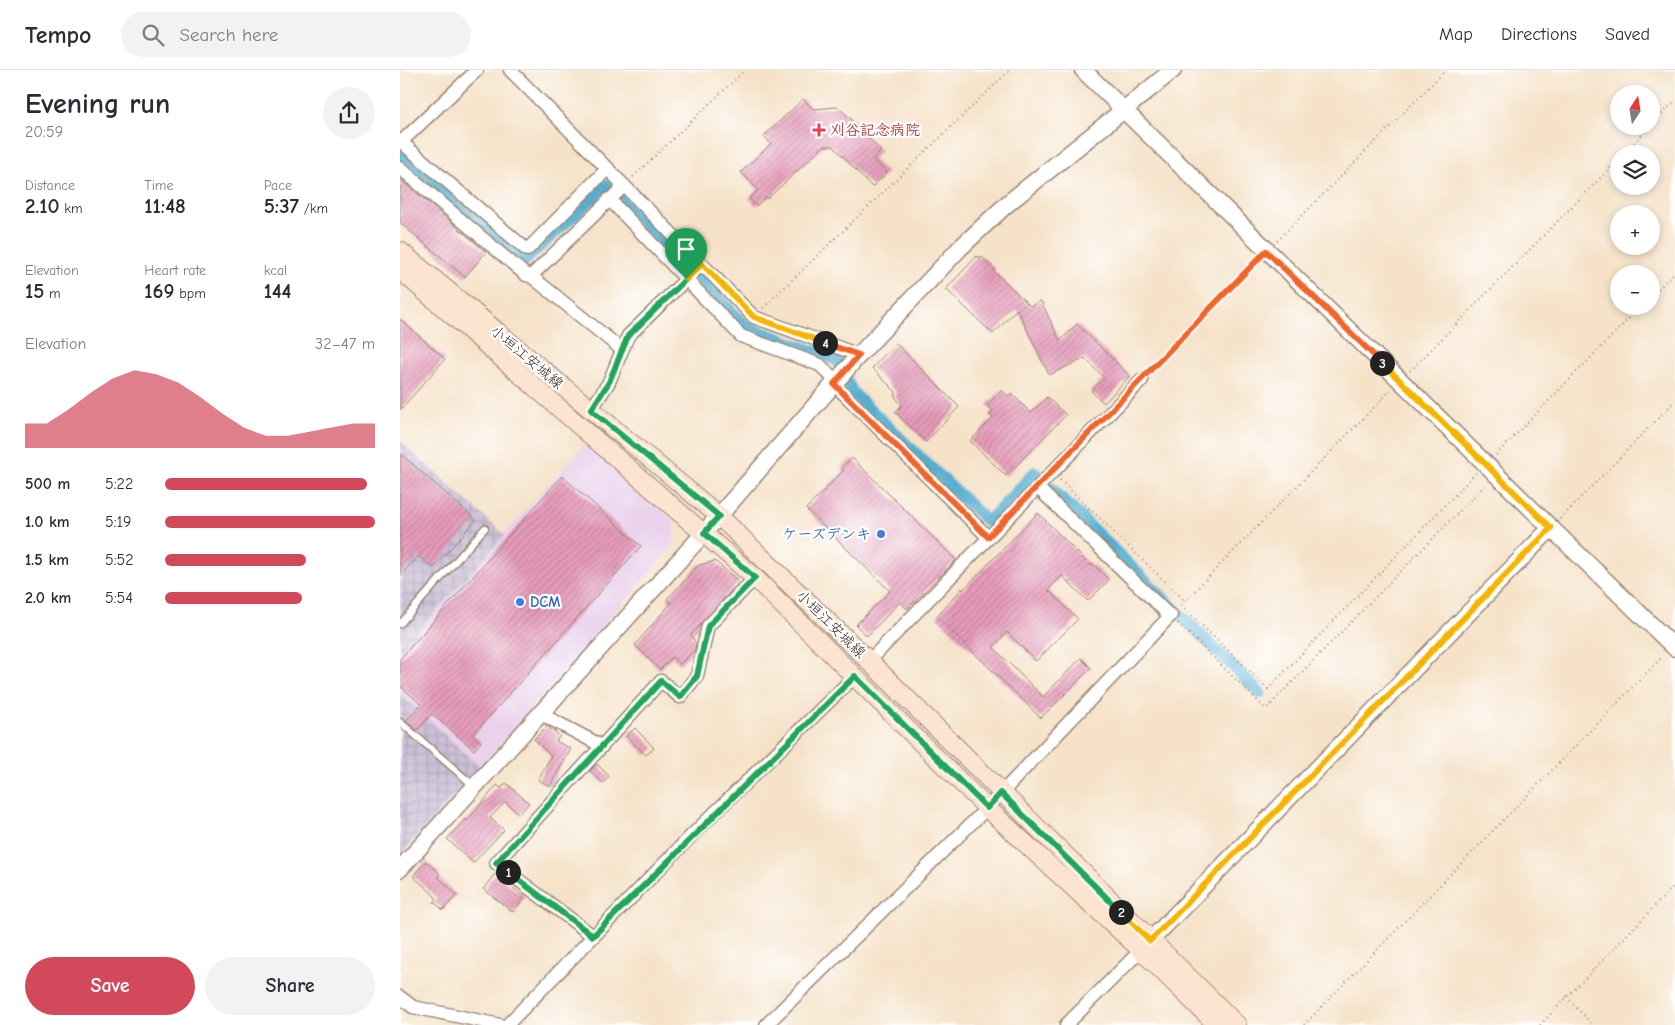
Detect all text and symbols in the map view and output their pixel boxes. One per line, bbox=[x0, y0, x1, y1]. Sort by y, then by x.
search box bbox=[121, 12, 471, 57]
text: Tempo bbox=[25, 21, 91, 49]
icon: search bbox=[139, 21, 167, 49]
text: Search here bbox=[179, 24, 278, 46]
text: Map bbox=[1439, 24, 1473, 45]
text: Directions bbox=[1501, 24, 1577, 45]
text: Saved bbox=[1605, 24, 1650, 45]
north arrow bbox=[1610, 85, 1660, 135]
map controls bbox=[1610, 85, 1660, 315]
button: share bbox=[323, 87, 375, 139]
text: Evening run bbox=[25, 88, 170, 120]
place label: 刈谷記念病院 bbox=[830, 121, 920, 139]
text: 20:59 bbox=[25, 123, 63, 141]
marker: 刈谷記念病院 bbox=[812, 123, 826, 137]
button: layers bbox=[1610, 145, 1660, 195]
text: Distance bbox=[25, 177, 75, 194]
text: Time bbox=[144, 177, 173, 194]
text: Pace bbox=[264, 177, 292, 194]
text: 2.10 bbox=[25, 194, 60, 218]
text: 11:48 bbox=[144, 194, 186, 218]
text: 5:37 bbox=[264, 194, 299, 218]
text: km bbox=[60, 200, 83, 217]
text: /km bbox=[299, 200, 328, 217]
button: + bbox=[1610, 205, 1660, 255]
pin bbox=[665, 228, 707, 279]
icon: arrive bbox=[672, 235, 700, 263]
text: Elevation bbox=[25, 262, 79, 279]
text: Heart rate bbox=[144, 262, 206, 279]
text: kcal bbox=[264, 262, 287, 279]
button: − bbox=[1610, 265, 1660, 315]
text: 15 bbox=[25, 279, 44, 303]
text: 169 bbox=[144, 279, 175, 303]
text: 144 bbox=[264, 279, 291, 303]
text: m bbox=[44, 285, 61, 302]
text: bpm bbox=[175, 285, 206, 302]
street label: 小垣江安城線 bbox=[487, 321, 567, 393]
pin: 4 bbox=[812, 330, 838, 356]
text: Elevation bbox=[25, 335, 86, 353]
text: 32–47 m bbox=[315, 335, 375, 353]
text: 4 bbox=[822, 335, 829, 352]
pin: 3 bbox=[1370, 350, 1394, 376]
text: 3 bbox=[1379, 355, 1386, 372]
text: 500 m bbox=[25, 475, 70, 493]
text: 5:22 bbox=[105, 475, 133, 493]
text: 1.0 km bbox=[25, 513, 70, 531]
text: 5:19 bbox=[105, 513, 131, 531]
place label: ケーズデンキ bbox=[782, 525, 871, 543]
marker: ケーズデンキ bbox=[875, 528, 887, 540]
text: 1.5 km bbox=[25, 551, 69, 569]
text: 5:52 bbox=[105, 551, 134, 569]
street label: 小垣江安城線 bbox=[792, 586, 870, 662]
text: 2.0 km bbox=[25, 589, 71, 607]
text: 5:54 bbox=[105, 589, 133, 607]
place label: DCM bbox=[530, 593, 560, 611]
marker: DCM bbox=[514, 596, 526, 608]
pin: 1 bbox=[496, 860, 520, 884]
text: 1 bbox=[506, 864, 511, 881]
pin: 2 bbox=[1108, 900, 1134, 924]
text: 2 bbox=[1118, 904, 1125, 921]
button: Save bbox=[25, 957, 195, 1015]
button: Share bbox=[205, 957, 375, 1015]

